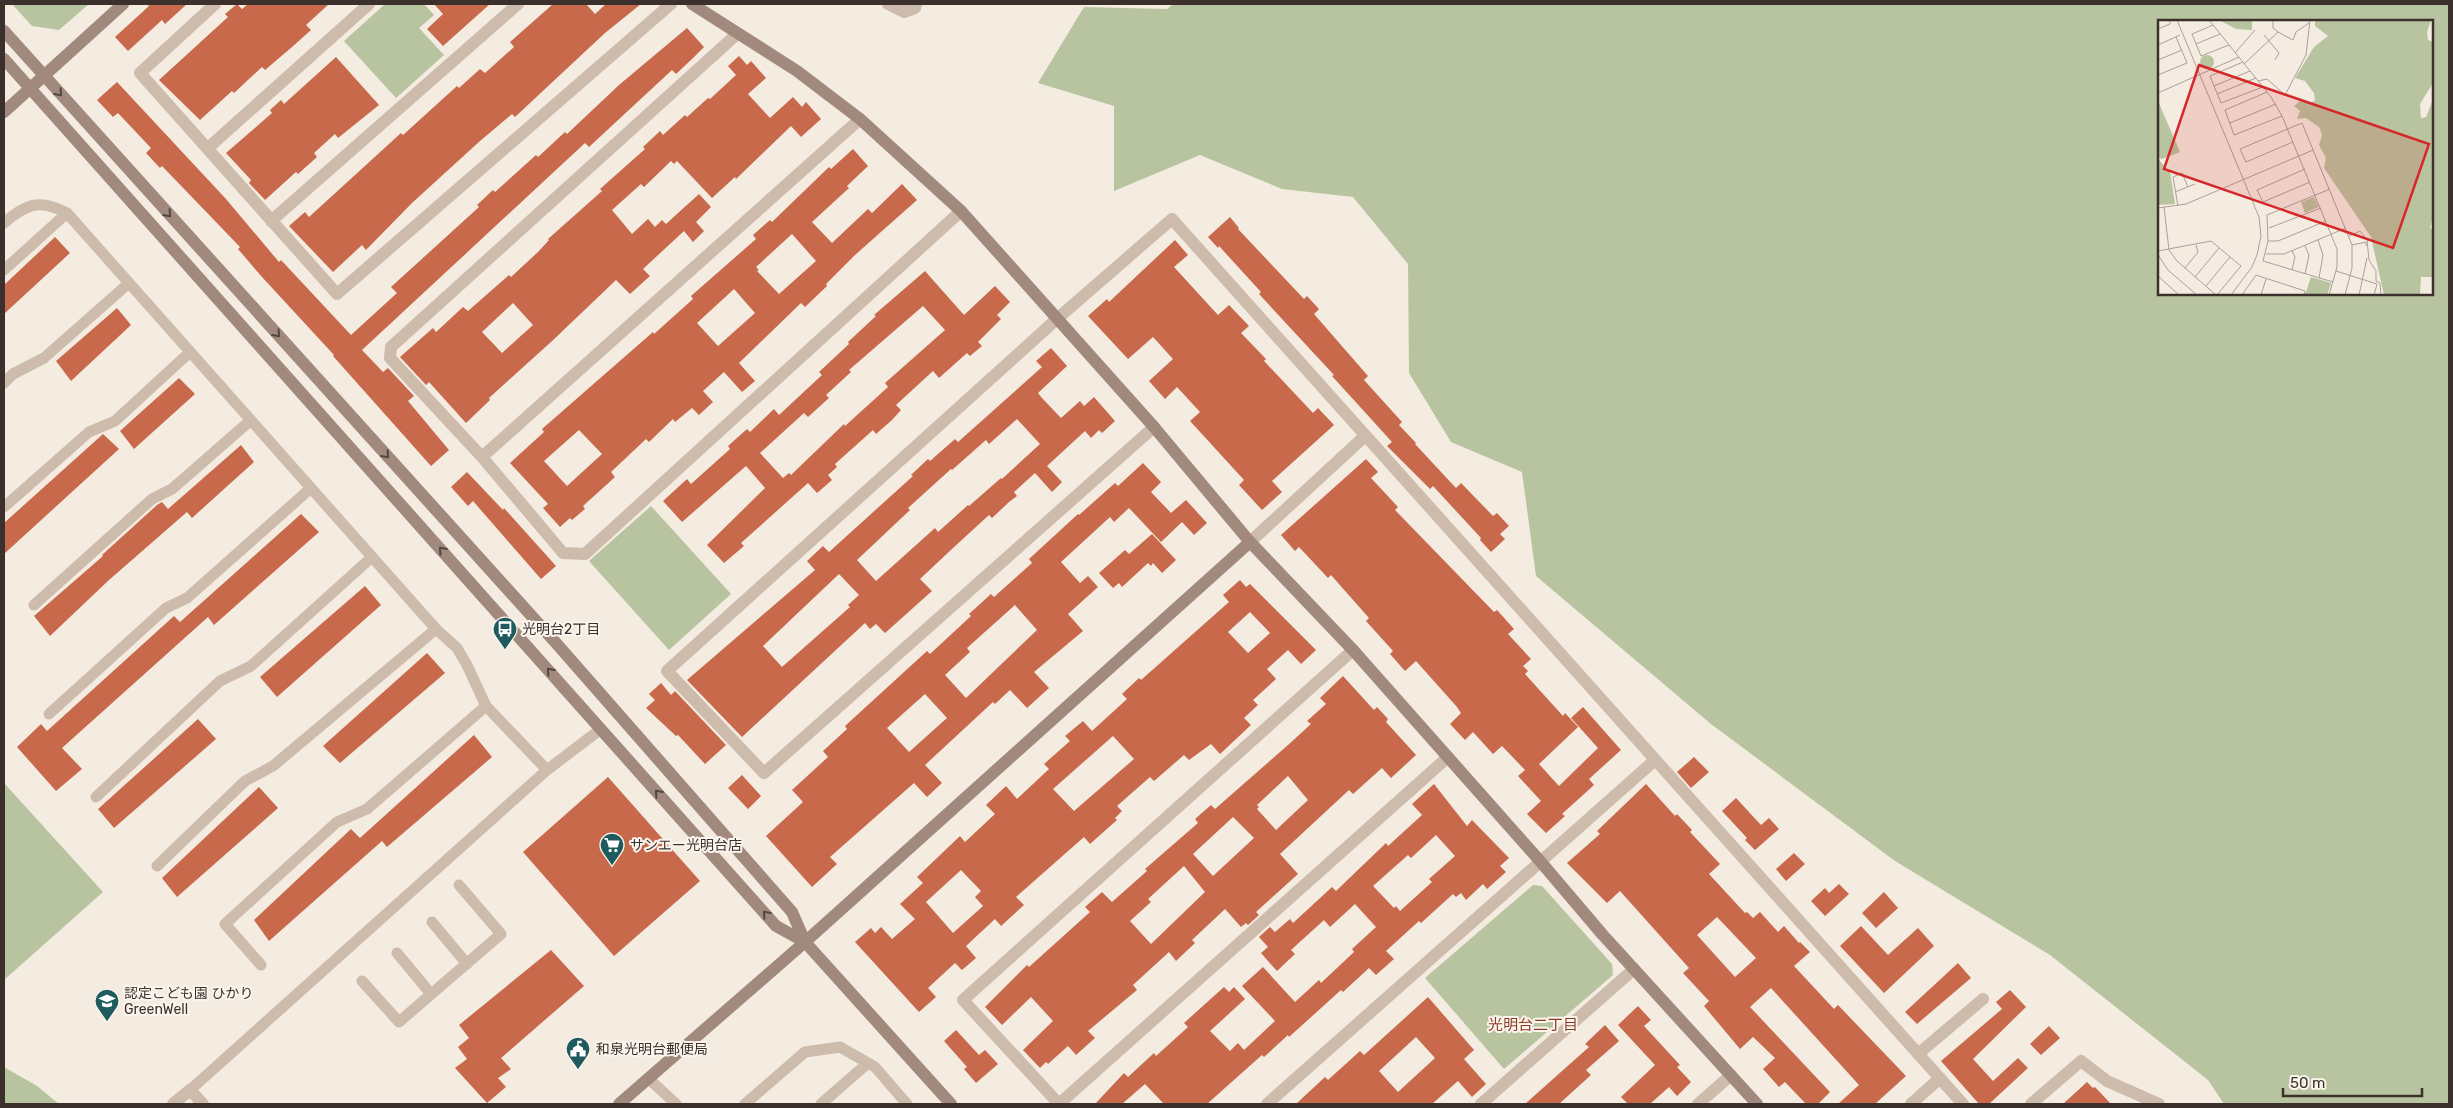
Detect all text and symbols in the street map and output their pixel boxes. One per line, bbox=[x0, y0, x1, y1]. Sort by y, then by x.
inset map bbox=[2158, 20, 2433, 295]
one-way arrow bbox=[54, 88, 63, 97]
one-way arrow bbox=[163, 208, 172, 217]
one-way arrow bbox=[271, 329, 280, 338]
one-way arrow bbox=[380, 450, 389, 459]
one-way arrow bbox=[438, 547, 447, 556]
bus stop icon: 光明台2丁目 bbox=[492, 616, 518, 650]
place label: 光明台2丁目 bbox=[522, 621, 600, 638]
one-way arrow bbox=[547, 668, 556, 677]
one-way arrow bbox=[655, 789, 664, 798]
supermarket icon: サンエー光明台店 bbox=[599, 832, 625, 866]
place label: サンエー光明台店 bbox=[630, 837, 742, 854]
one-way arrow bbox=[763, 911, 772, 920]
place label: 認定こども園 ひかり GreenWell bbox=[124, 985, 253, 1018]
school or university icon: 認定こども園 ひかり GreenWell bbox=[94, 988, 120, 1022]
district label: 光明台二丁目 bbox=[1488, 1016, 1578, 1034]
public building icon: 和泉光明台郵便局 bbox=[565, 1036, 591, 1070]
place label: 和泉光明台郵便局 bbox=[596, 1041, 708, 1058]
scale bar bbox=[2283, 1066, 2422, 1098]
text: 50 m bbox=[2290, 1074, 2325, 1092]

